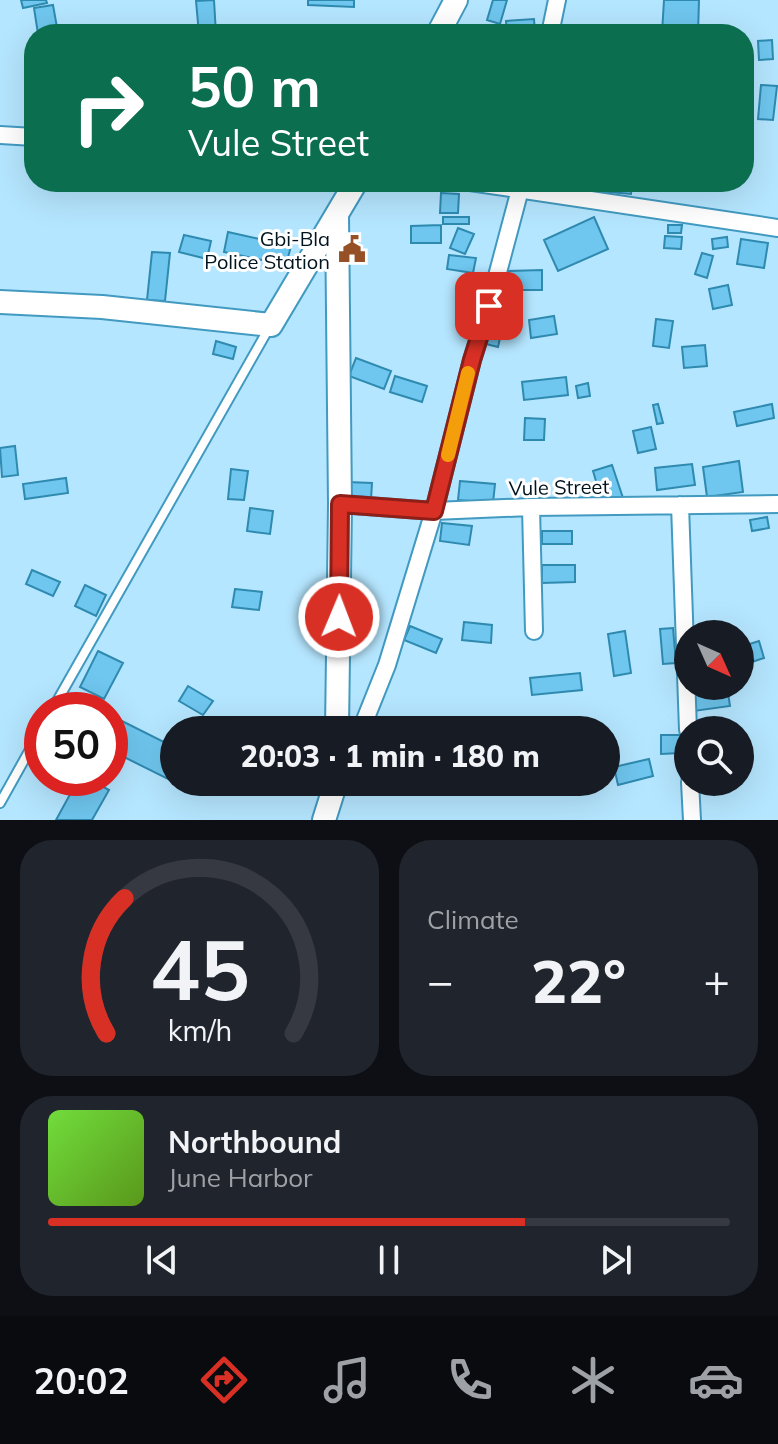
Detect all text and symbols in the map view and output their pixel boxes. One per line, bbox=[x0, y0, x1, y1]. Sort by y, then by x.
text: 50 m bbox=[188, 51, 321, 121]
icon: right bbox=[56, 56, 160, 160]
text: Vule Street bbox=[188, 120, 369, 165]
place label: Gbi-Bla Police Station bbox=[204, 226, 330, 274]
public building icon: Gbi-Bla Police Station bbox=[337, 234, 367, 264]
pin bbox=[455, 272, 523, 340]
icon: arrive bbox=[467, 284, 511, 328]
street label: Vule Street bbox=[508, 474, 610, 500]
position arrow bbox=[297, 575, 381, 659]
north arrow bbox=[674, 620, 754, 700]
map controls bbox=[674, 620, 754, 796]
speed limit sign: 50 bbox=[24, 692, 128, 796]
button: search bbox=[674, 716, 754, 796]
text: 20:03 · 1 min · 180 m bbox=[240, 737, 540, 775]
text: Climate bbox=[427, 903, 519, 936]
text: 45 bbox=[150, 916, 249, 1021]
text: 22° bbox=[531, 943, 626, 1018]
text: − bbox=[427, 953, 453, 1008]
text: + bbox=[704, 953, 730, 1008]
text: km/h bbox=[167, 1012, 232, 1048]
text: Northbound bbox=[168, 1123, 341, 1161]
text: June Harbor bbox=[168, 1161, 313, 1194]
icon: previous bbox=[140, 1238, 184, 1282]
icon: pause bbox=[367, 1238, 411, 1282]
icon: next bbox=[594, 1238, 638, 1282]
icon: directions bbox=[196, 1352, 252, 1408]
icon: music bbox=[319, 1352, 375, 1408]
icon: phone bbox=[442, 1352, 498, 1408]
icon: climate bbox=[565, 1352, 621, 1408]
icon: car bbox=[688, 1352, 744, 1408]
text: 20:02 bbox=[34, 1358, 129, 1403]

